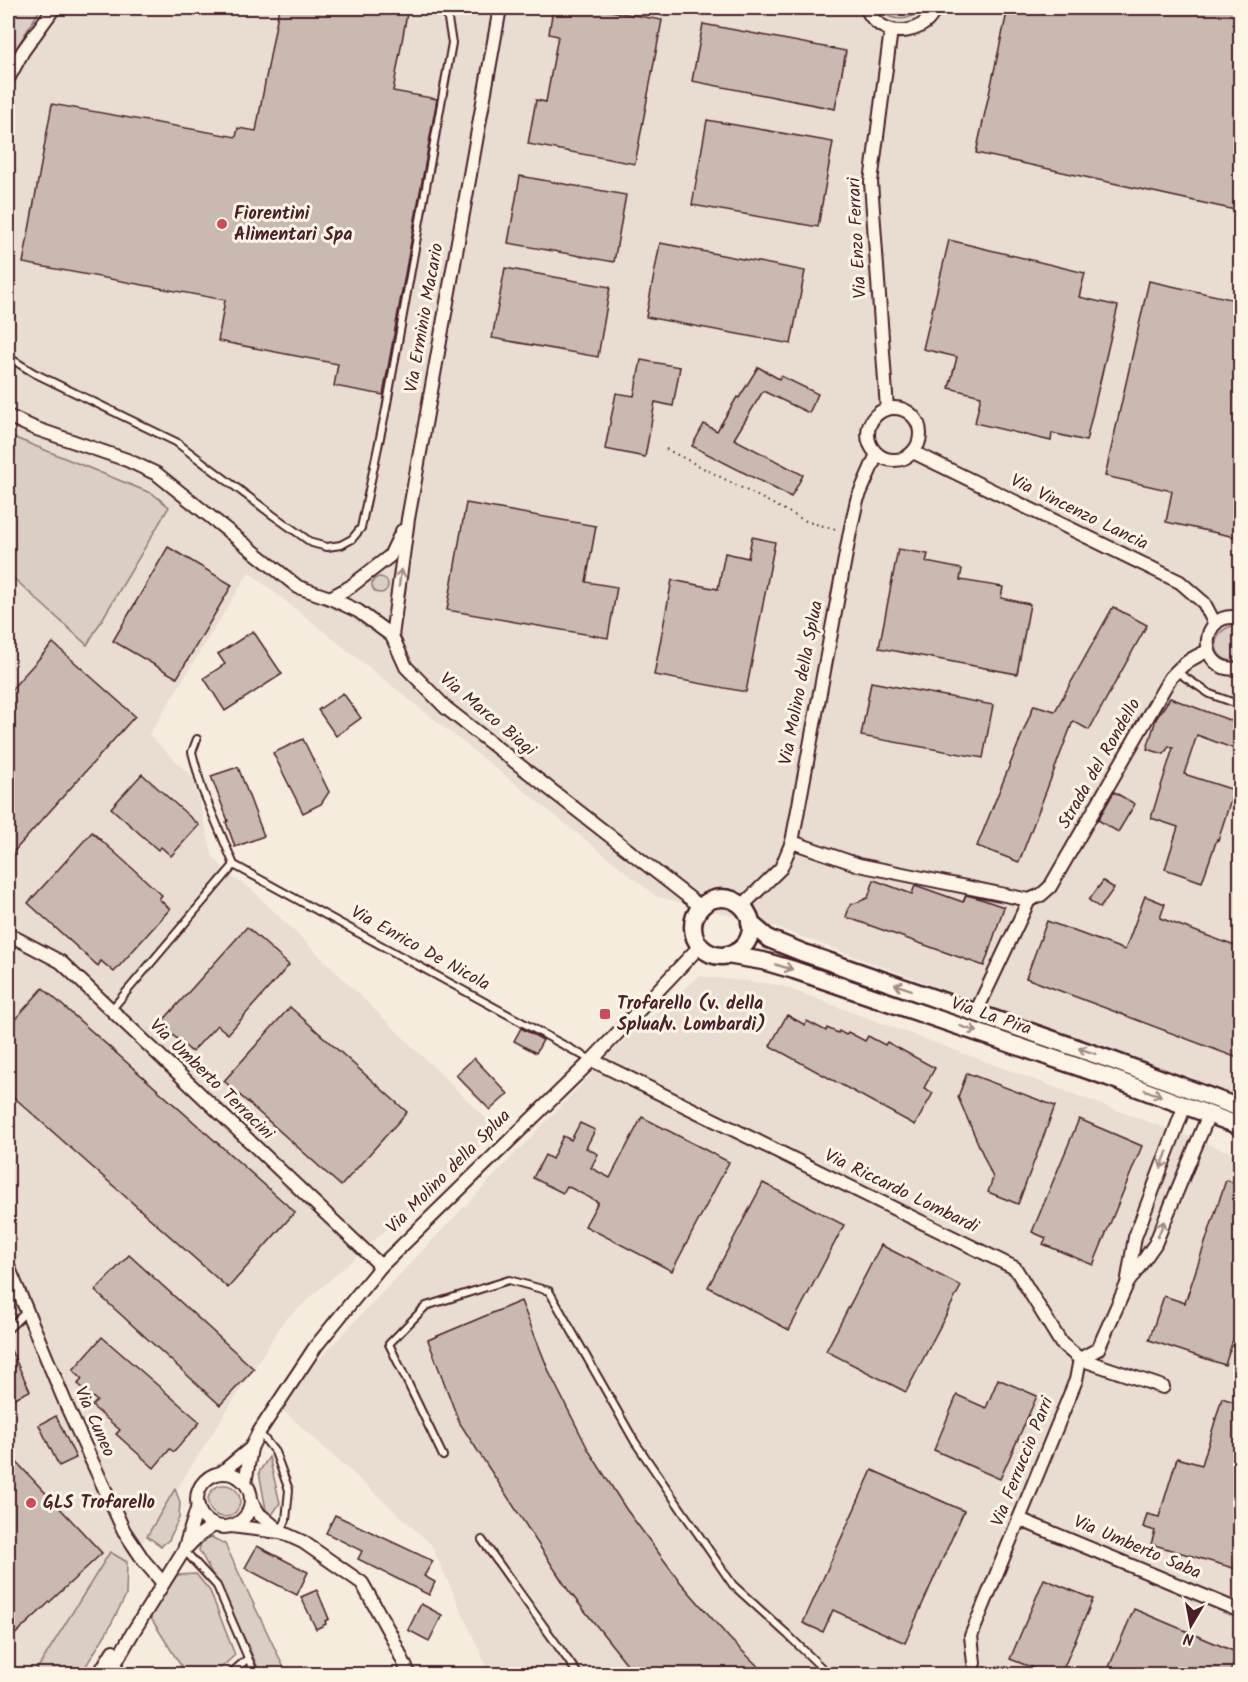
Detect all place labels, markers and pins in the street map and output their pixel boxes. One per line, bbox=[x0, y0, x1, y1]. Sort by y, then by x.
place label: Fiorentini Alimentari Spa bbox=[234, 200, 353, 250]
marker: Fiorentini Alimentari Spa bbox=[215, 217, 229, 231]
place label: Trofarello (v. della Splua/v. Lombardi) bbox=[617, 990, 766, 1040]
marker: Trofarello (v. della Splua/v. Lombardi) bbox=[598, 1007, 612, 1021]
place label: GLS Trofarello bbox=[43, 1489, 155, 1518]
marker: GLS Trofarello bbox=[24, 1496, 38, 1510]

